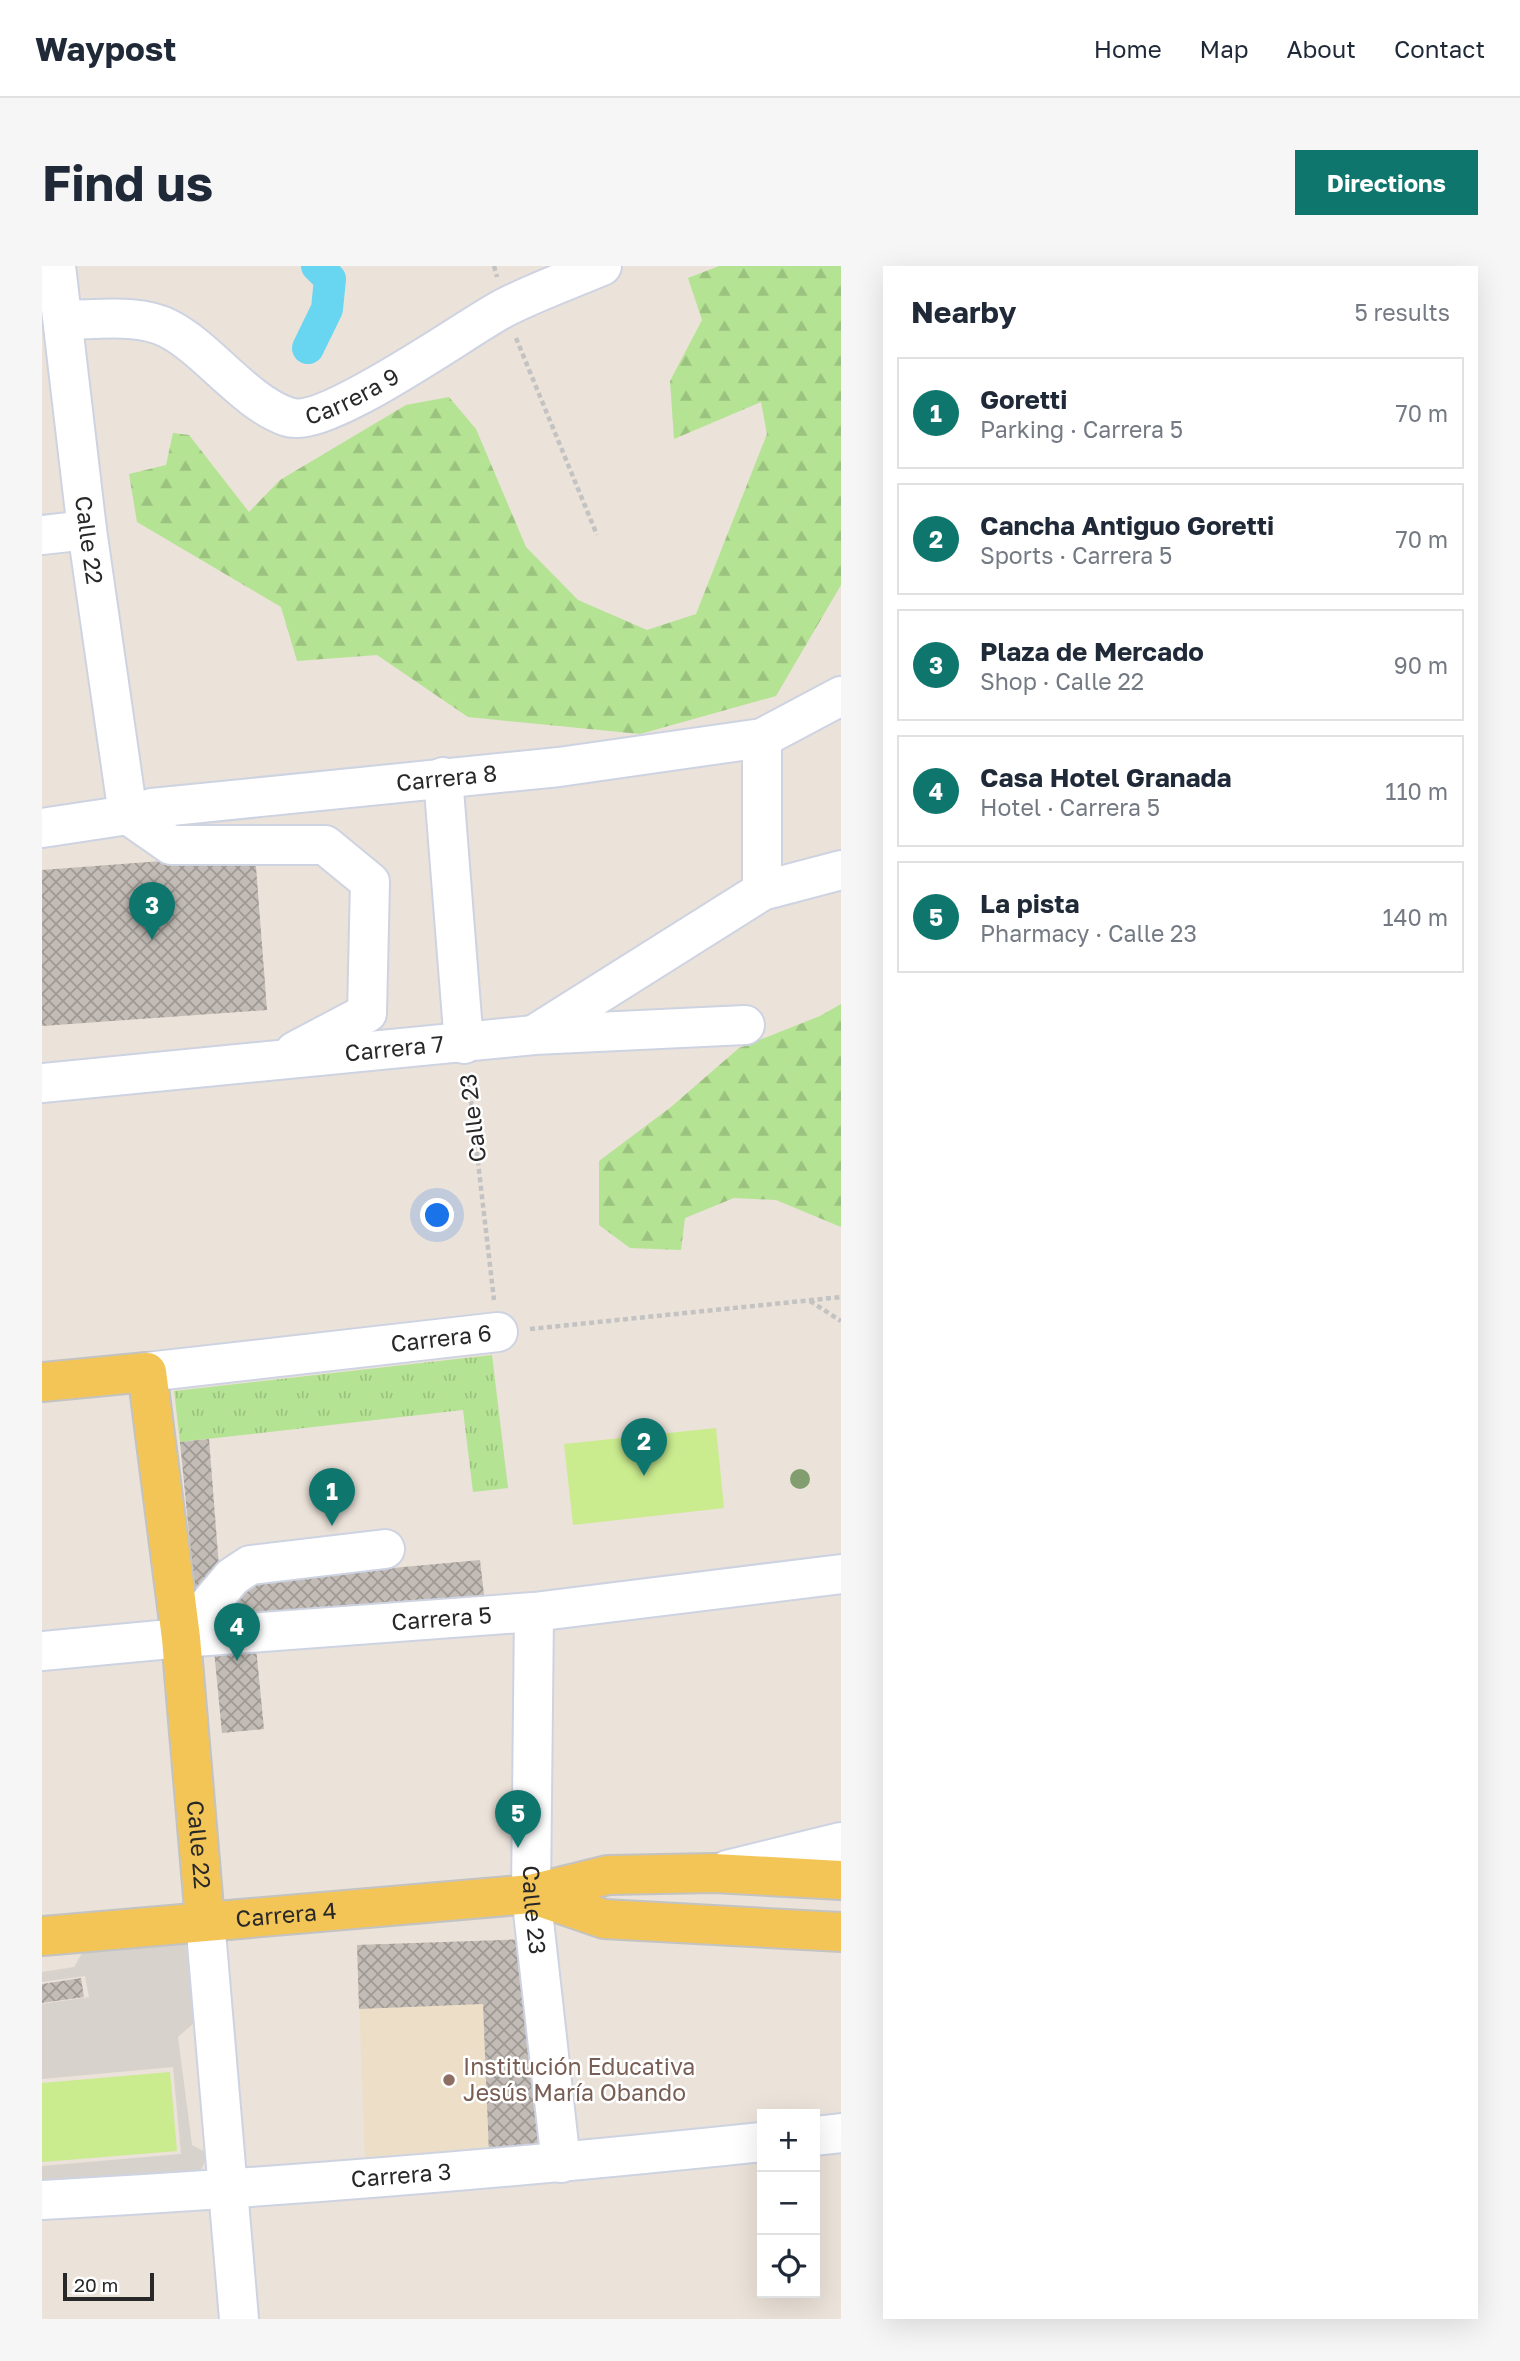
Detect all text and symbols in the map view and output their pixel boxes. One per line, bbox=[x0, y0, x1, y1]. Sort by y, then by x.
text: Waypost bbox=[35, 29, 176, 68]
text: Home bbox=[1094, 34, 1162, 63]
text: Map bbox=[1200, 34, 1249, 63]
text: About bbox=[1287, 34, 1356, 63]
text: Contact bbox=[1394, 34, 1485, 63]
button: Directions bbox=[1295, 150, 1478, 215]
text: Find us bbox=[42, 153, 213, 212]
text: Nearby bbox=[911, 294, 1016, 330]
text: 5 results bbox=[1354, 298, 1450, 326]
street label: Carrera 9 bbox=[302, 361, 404, 430]
text: Goretti bbox=[980, 384, 1067, 415]
text: 1 bbox=[930, 399, 942, 427]
text: 70 m bbox=[1395, 399, 1448, 427]
text: Parking · Carrera 5 bbox=[980, 415, 1183, 443]
street label: Calle 22 bbox=[70, 494, 110, 586]
text: Cancha Antiguo Goretti bbox=[980, 510, 1274, 541]
text: 2 bbox=[929, 525, 943, 553]
text: 70 m bbox=[1395, 525, 1448, 553]
text: Sports · Carrera 5 bbox=[980, 541, 1172, 569]
text: Plaza de Mercado bbox=[980, 636, 1204, 667]
text: 3 bbox=[929, 651, 943, 679]
text: 90 m bbox=[1394, 651, 1448, 679]
text: Shop · Calle 22 bbox=[980, 667, 1144, 695]
street label: Carrera 8 bbox=[395, 758, 498, 796]
text: Casa Hotel Granada bbox=[980, 762, 1232, 793]
text: 4 bbox=[929, 777, 943, 805]
text: 110 m bbox=[1385, 777, 1448, 805]
text: Hotel · Carrera 5 bbox=[980, 793, 1160, 821]
pin: 3 bbox=[129, 882, 175, 940]
text: La pista bbox=[980, 888, 1080, 919]
text: 5 bbox=[929, 903, 943, 931]
text: 140 m bbox=[1382, 903, 1448, 931]
text: Pharmacy · Calle 23 bbox=[980, 919, 1197, 947]
street label: Carrera 7 bbox=[343, 1029, 445, 1066]
street label: Calle 23 bbox=[453, 1072, 491, 1164]
your location bbox=[420, 1198, 454, 1232]
street label: Carrera 6 bbox=[389, 1318, 493, 1357]
pin: 2 bbox=[621, 1418, 667, 1476]
pin: 1 bbox=[309, 1468, 355, 1526]
street label: Carrera 5 bbox=[390, 1600, 493, 1635]
pin: 4 bbox=[214, 1603, 260, 1661]
pin: 5 bbox=[495, 1790, 541, 1848]
street label: Calle 22 bbox=[182, 1799, 217, 1890]
street label: Calle 23 bbox=[518, 1865, 553, 1956]
street label: Carrera 4 bbox=[234, 1896, 338, 1932]
place label: Institución Educativa Jesús María Obando bbox=[463, 2052, 695, 2106]
marker: Institución Educativa Jesús María Obando bbox=[441, 2072, 457, 2088]
map controls bbox=[757, 2109, 820, 2298]
button: + bbox=[757, 2109, 820, 2172]
street label: Carrera 3 bbox=[350, 2157, 452, 2193]
button: − bbox=[757, 2172, 820, 2235]
button: locate bbox=[757, 2235, 820, 2298]
scale bar bbox=[63, 2270, 154, 2302]
text: 20 m bbox=[74, 2273, 118, 2296]

